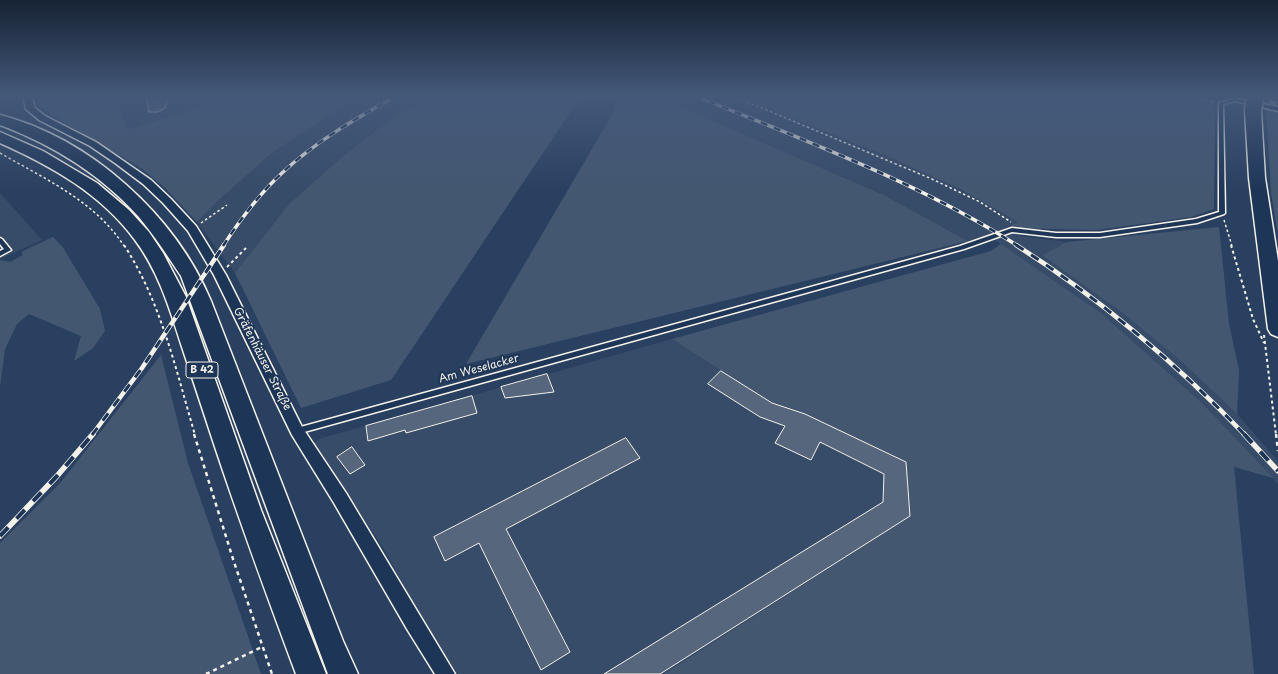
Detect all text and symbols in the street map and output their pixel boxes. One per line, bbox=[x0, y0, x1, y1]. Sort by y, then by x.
street label: Gräfenhäuser Straße bbox=[230, 305, 294, 413]
street label: Am Weselacker bbox=[437, 352, 521, 386]
road number: B 42 bbox=[186, 362, 218, 378]

